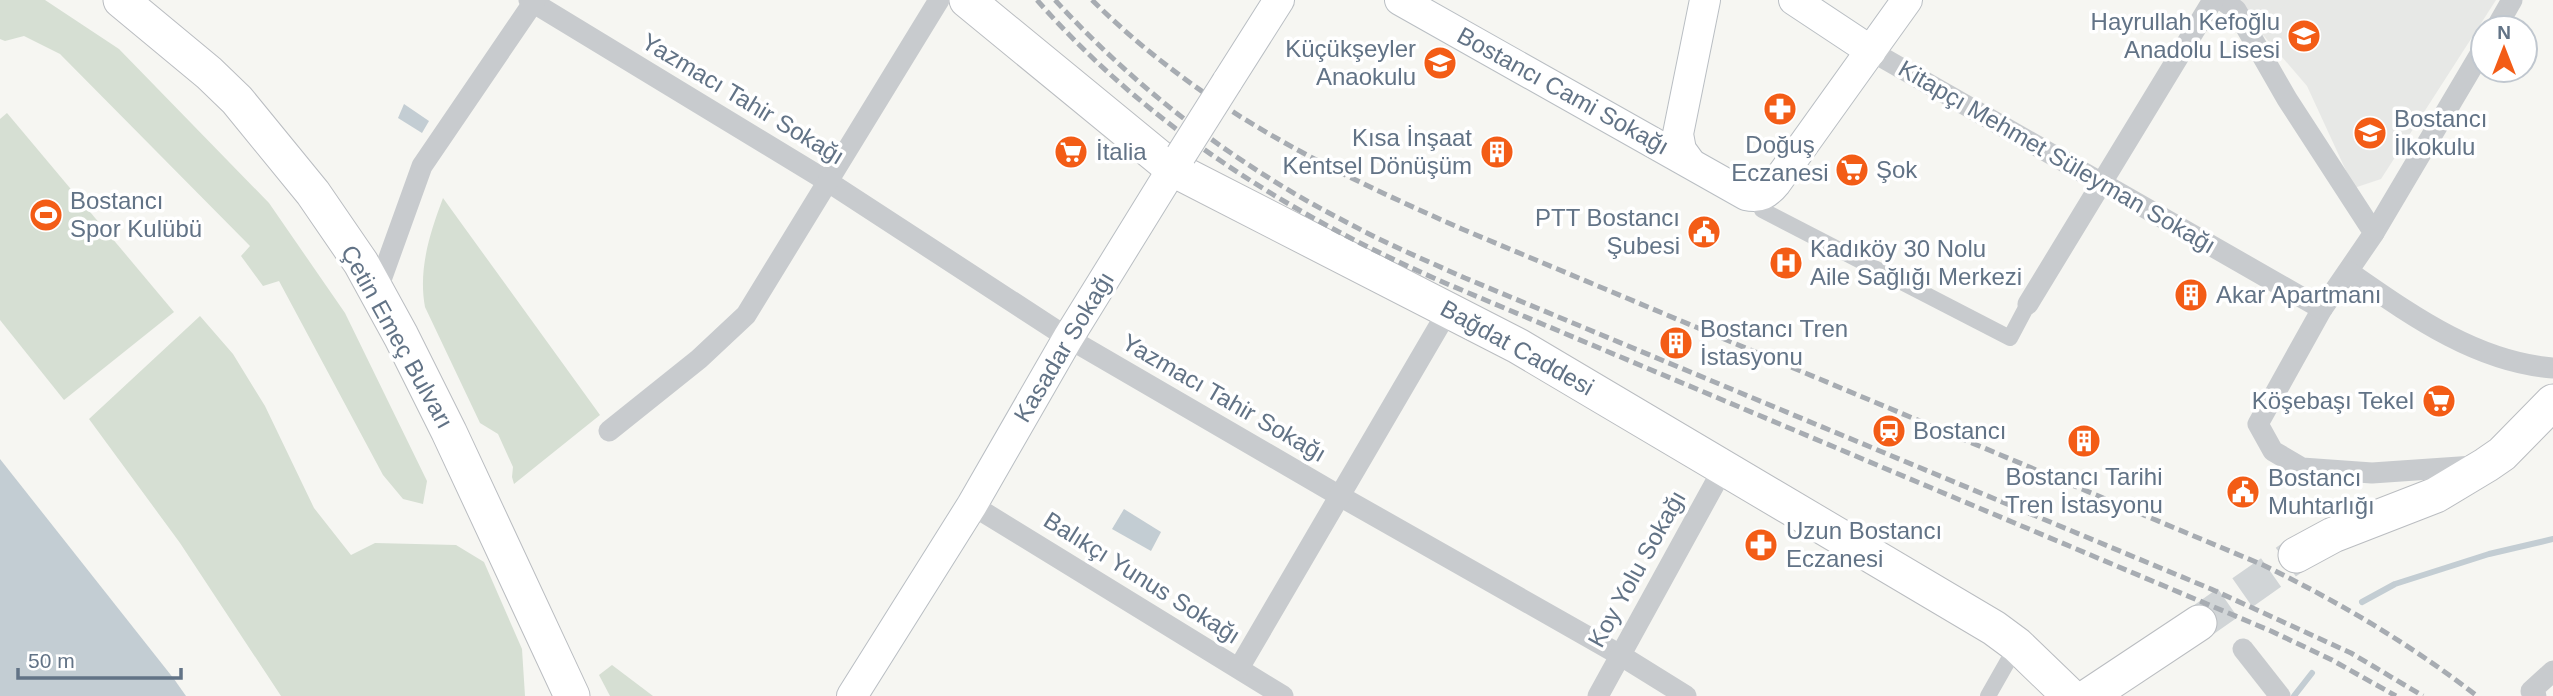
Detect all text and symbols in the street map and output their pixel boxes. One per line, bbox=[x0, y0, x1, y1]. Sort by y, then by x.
place label: Hayrullah Kefoğlu Anadolu Lisesi bbox=[2091, 8, 2280, 63]
north arrow bbox=[2469, 14, 2539, 84]
school or university icon: Hayrullah Kefoğlu Anadolu Lisesi bbox=[2285, 17, 2323, 55]
street label: Bostancı Cami Sokağı bbox=[1453, 21, 1674, 160]
text: N bbox=[2497, 22, 2511, 43]
street label: Yazmacı Tahir Sokağı bbox=[637, 27, 849, 170]
place label: Küçükşeyler Anaokulu bbox=[1285, 35, 1416, 90]
school or university icon: Küçükşeyler Anaokulu bbox=[1421, 44, 1459, 82]
street label: Kitapçı Mehmet Süleyman Sokağı bbox=[1894, 54, 2221, 259]
pharmacy icon: Doğuş Eczanesi bbox=[1761, 90, 1799, 128]
place label: Bostancı İlkokulu bbox=[2394, 105, 2487, 160]
school or university icon: Bostancı İlkokulu bbox=[2351, 114, 2389, 152]
place label: Kısa İnşaat Kentsel Dönüşüm bbox=[1283, 124, 1472, 179]
place label: Doğuş Eczanesi bbox=[1731, 131, 1829, 186]
supermarket icon: İtalia bbox=[1052, 133, 1090, 171]
building icon: Kısa İnşaat Kentsel Dönüşüm bbox=[1478, 133, 1516, 171]
place label: İtalia bbox=[1096, 138, 1147, 165]
supermarket icon: Şok bbox=[1833, 151, 1871, 189]
place label: Şok bbox=[1876, 156, 1918, 183]
place label: Bostancı Spor Kulübü bbox=[70, 187, 202, 242]
sports icon: Bostancı Spor Kulübü bbox=[27, 196, 65, 234]
place label: PTT Bostancı Şubesi bbox=[1535, 204, 1680, 259]
public building icon: PTT Bostancı Şubesi bbox=[1685, 213, 1723, 251]
place label: Kadıköy 30 Nolu Aile Sağlığı Merkezi bbox=[1810, 235, 2022, 290]
street label: Çetin Emeç Bulvarı bbox=[336, 240, 459, 433]
hospital icon: Kadıköy 30 Nolu Aile Sağlığı Merkezi bbox=[1767, 244, 1805, 282]
street label: Kasadar Sokağı bbox=[1008, 267, 1119, 427]
building icon: Akar Apartmanı bbox=[2172, 276, 2210, 314]
place label: Akar Apartmanı bbox=[2216, 281, 2381, 308]
street label: Bağdat Caddesi bbox=[1436, 294, 1598, 401]
place label: Bostancı Tren İstasyonu bbox=[1700, 315, 1848, 370]
building icon: Bostancı Tren İstasyonu bbox=[1657, 324, 1695, 362]
street label: Yazmacı Tahir Sokağı bbox=[1117, 328, 1331, 467]
supermarket icon: Köşebaşı Tekel bbox=[2420, 382, 2458, 420]
place label: Köşebaşı Tekel bbox=[2252, 387, 2414, 414]
station icon: Bostancı bbox=[1870, 412, 1908, 450]
place label: Bostancı bbox=[1913, 417, 2006, 444]
building icon: Bostancı Tarihi Tren İstasyonu bbox=[2065, 422, 2103, 460]
place label: Bostancı Tarihi Tren İstasyonu bbox=[2005, 463, 2163, 518]
place label: Bostancı Muhtarlığı bbox=[2268, 464, 2375, 519]
public building icon: Bostancı Muhtarlığı bbox=[2224, 473, 2262, 511]
street label: Koy Yolu Sokağı bbox=[1582, 486, 1691, 652]
street label: Balıkçı Yunus Sokağı bbox=[1039, 506, 1245, 649]
place label: Uzun Bostancı Eczanesi bbox=[1786, 517, 1942, 572]
pharmacy icon: Uzun Bostancı Eczanesi bbox=[1742, 526, 1780, 564]
scale bar bbox=[18, 636, 180, 680]
text: 50 m bbox=[28, 649, 75, 672]

